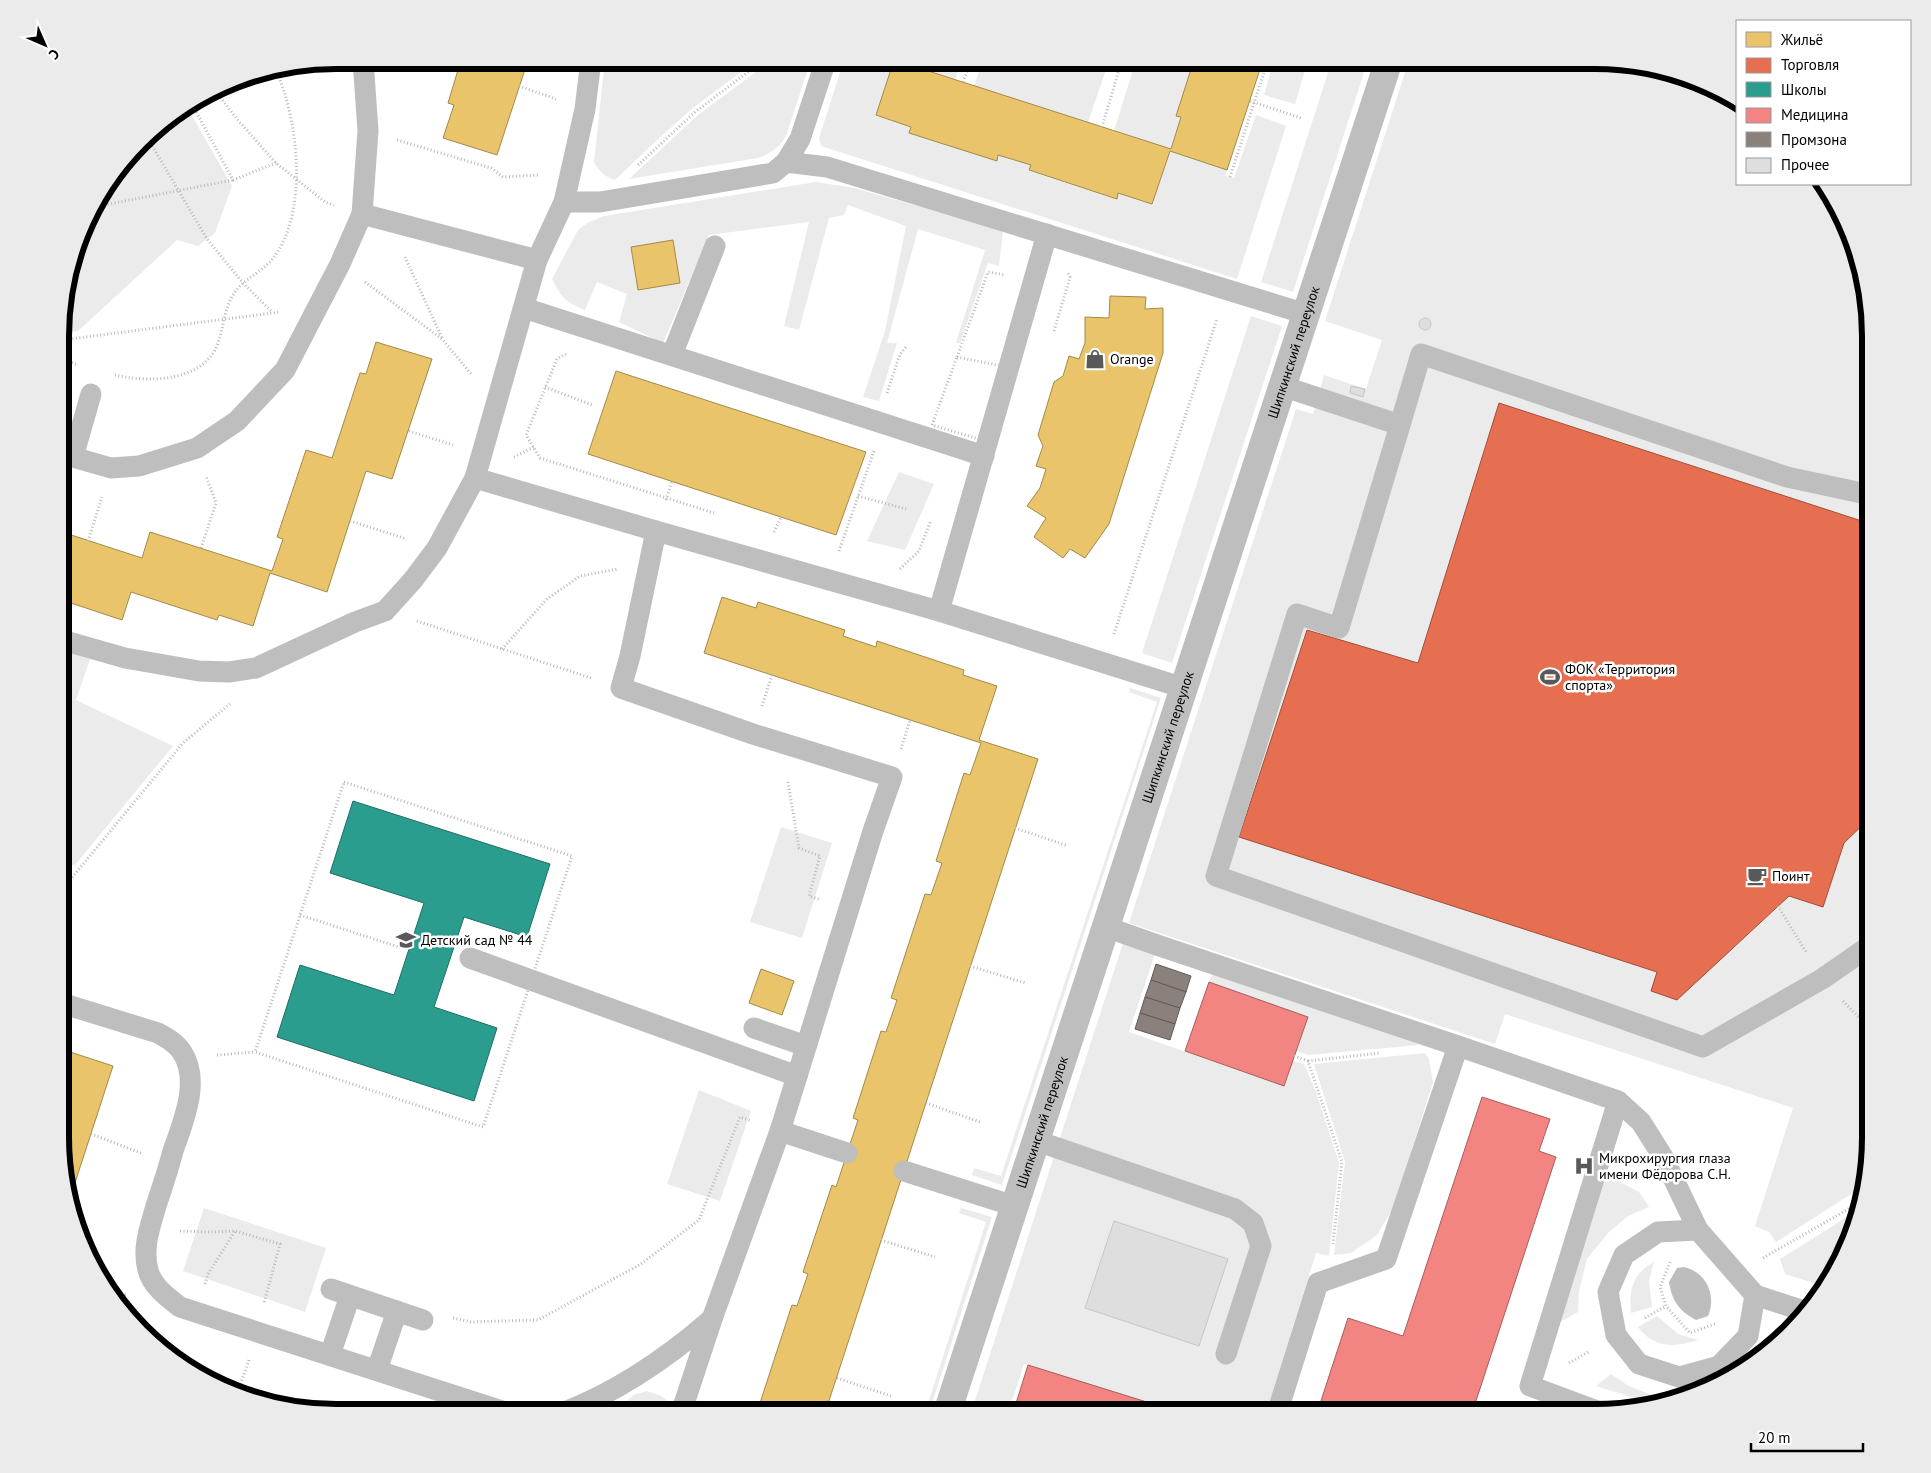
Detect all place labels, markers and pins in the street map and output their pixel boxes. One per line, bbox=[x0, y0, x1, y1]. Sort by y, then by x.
shop icon: Orange bbox=[1084, 348, 1106, 370]
place label: Orange bbox=[1110, 350, 1154, 368]
place label: ФОК «Территория спорта» bbox=[1565, 660, 1675, 694]
sports icon: ФОК «Территория спорта» bbox=[1539, 666, 1561, 688]
cafe icon: Поинт bbox=[1746, 865, 1768, 887]
place label: Поинт bbox=[1772, 867, 1810, 885]
school or university icon: Детский сад № 44 bbox=[395, 929, 417, 951]
place label: Детский сад № 44 bbox=[421, 931, 533, 949]
place label: Микрохирургия глаза имени Фёдорова С.Н. bbox=[1599, 1149, 1731, 1183]
hospital icon: Микрохирургия глаза имени Фёдорова С.Н. bbox=[1573, 1155, 1595, 1177]

